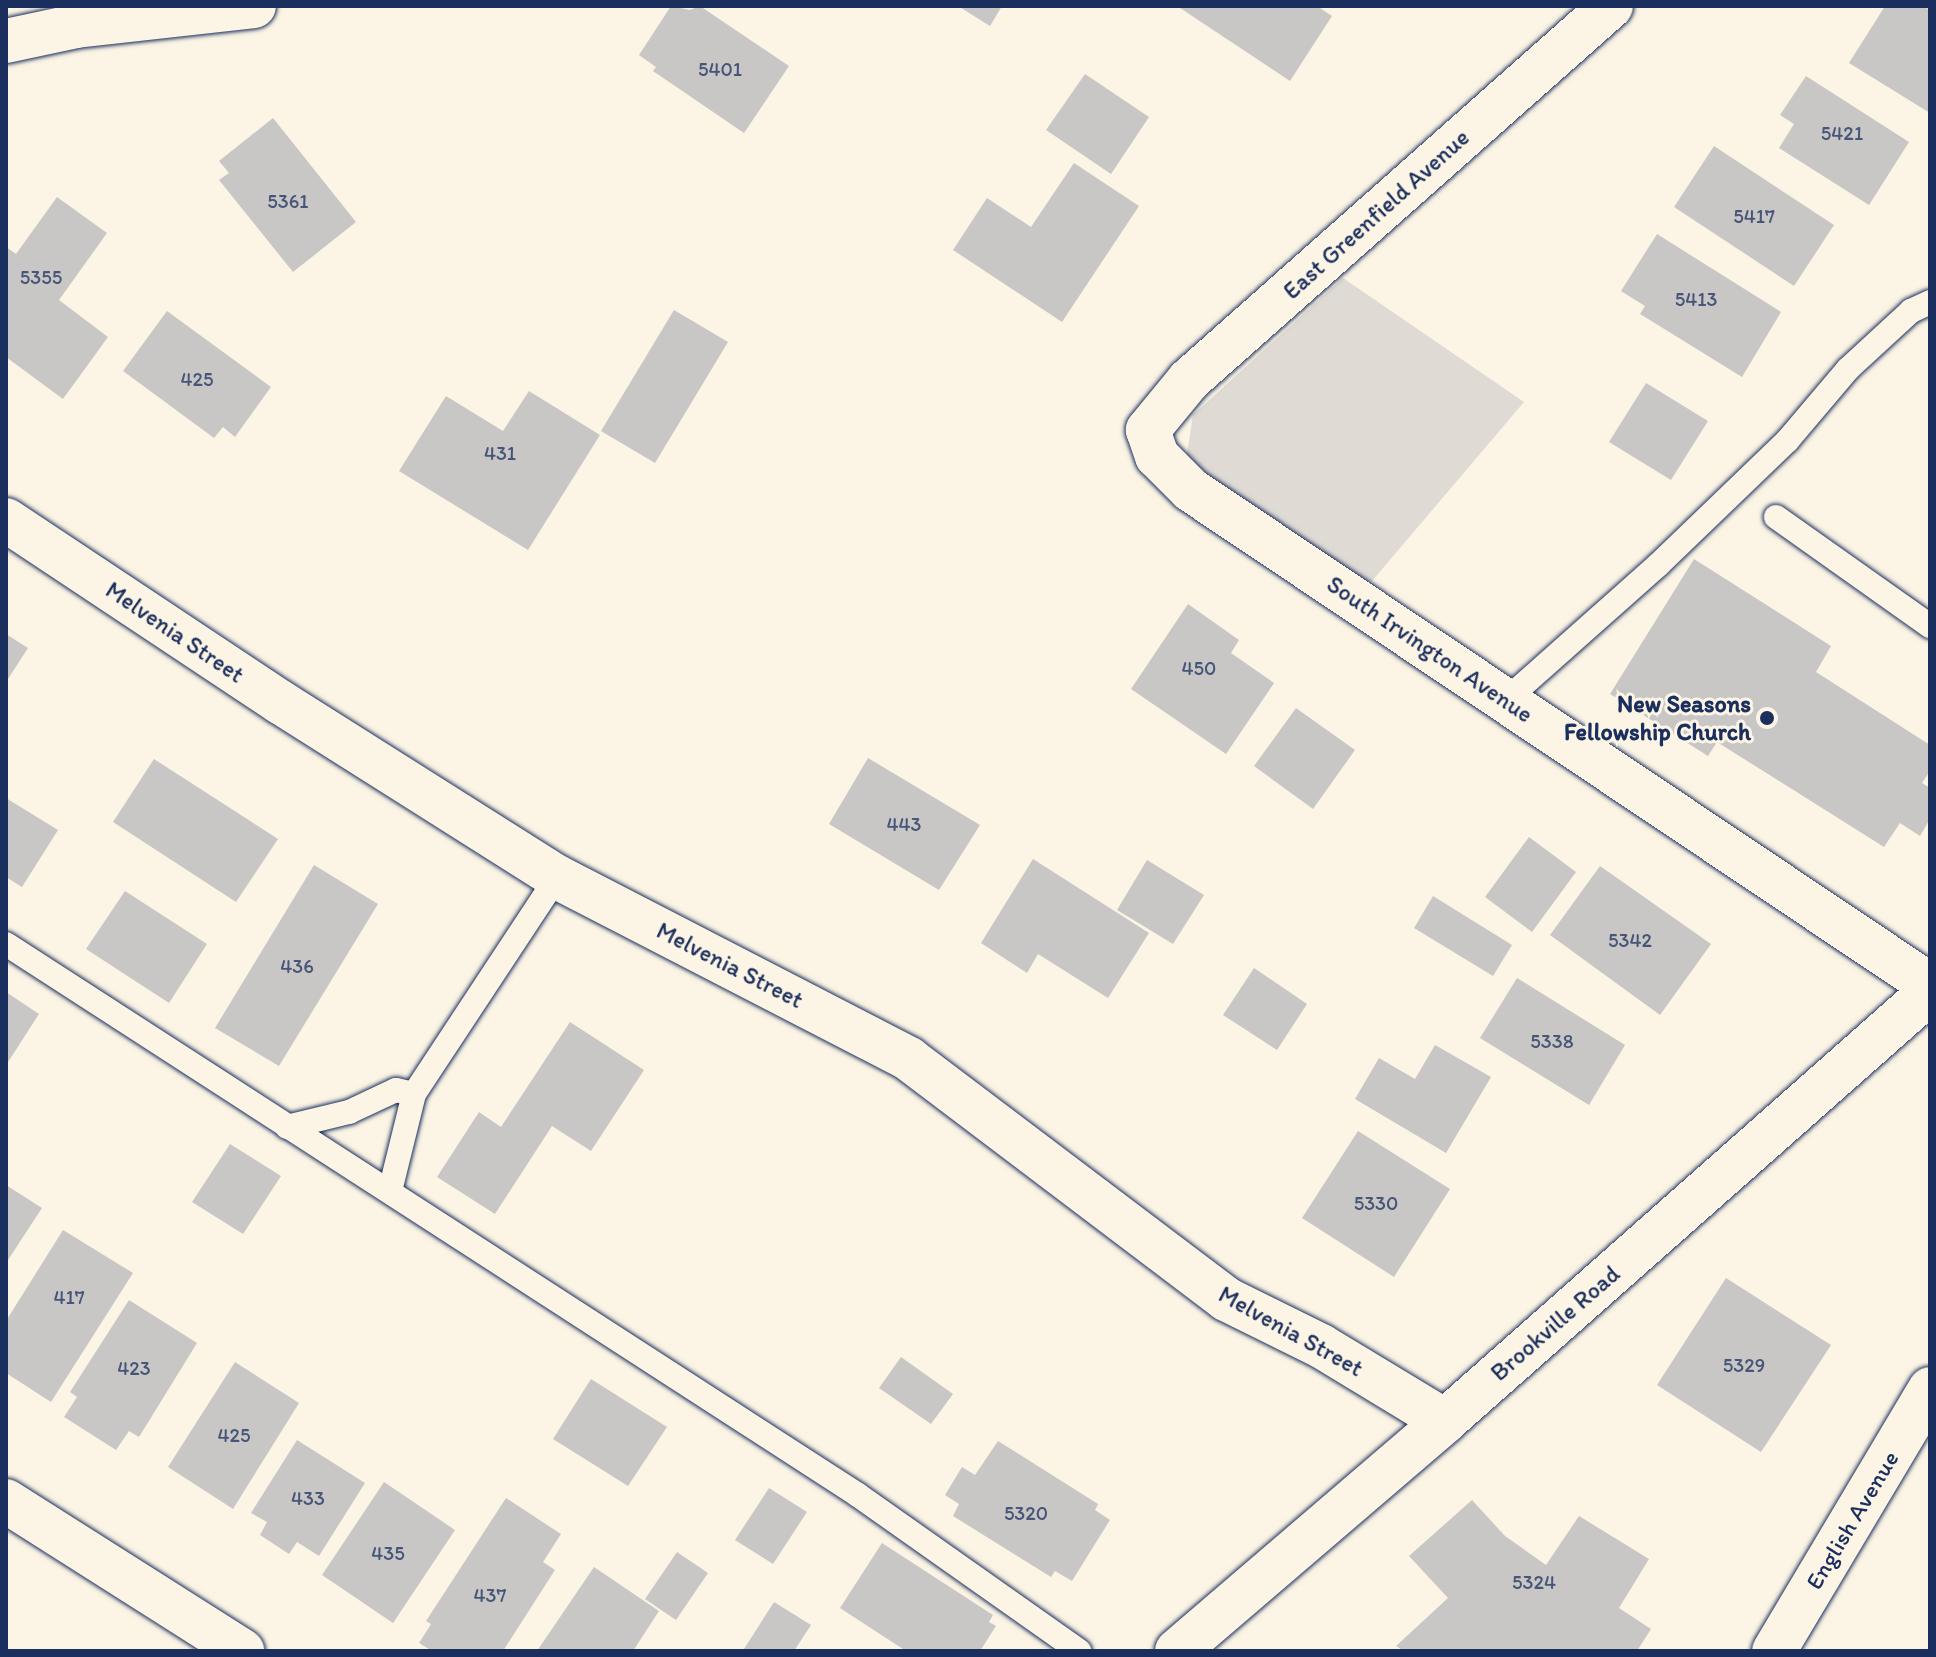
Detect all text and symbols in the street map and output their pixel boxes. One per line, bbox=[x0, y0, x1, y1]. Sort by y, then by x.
house number: 5401 bbox=[698, 57, 742, 81]
house number: 5421 bbox=[1821, 121, 1863, 145]
street label: East Greenfield Avenue bbox=[1277, 123, 1475, 305]
house number: 5361 bbox=[267, 189, 309, 213]
house number: 5417 bbox=[1733, 204, 1775, 228]
house number: 5355 bbox=[20, 265, 62, 289]
house number: 5413 bbox=[1675, 287, 1717, 311]
house number: 425 bbox=[180, 367, 214, 391]
house number: 431 bbox=[484, 441, 516, 465]
street label: South Irvington Avenue bbox=[1321, 569, 1539, 729]
street label: Melvenia Street bbox=[100, 575, 250, 689]
house number: 450 bbox=[1182, 656, 1216, 680]
place label: New Seasons Fellowship Church bbox=[1564, 690, 1751, 746]
marker: New Seasons Fellowship Church bbox=[1758, 709, 1776, 727]
house number: 443 bbox=[887, 812, 921, 836]
street label: Melvenia Street bbox=[652, 916, 808, 1014]
house number: 5342 bbox=[1608, 928, 1652, 952]
house number: 436 bbox=[280, 954, 314, 978]
house number: 5338 bbox=[1530, 1029, 1574, 1053]
house number: 5330 bbox=[1354, 1191, 1398, 1215]
street label: Brookville Road bbox=[1485, 1259, 1625, 1387]
street label: Melvenia Street bbox=[1214, 1279, 1368, 1383]
house number: 417 bbox=[53, 1285, 85, 1309]
house number: 5329 bbox=[1723, 1353, 1765, 1377]
house number: 423 bbox=[117, 1356, 151, 1380]
house number: 425 bbox=[217, 1423, 251, 1447]
street label: English Avenue bbox=[1800, 1446, 1904, 1594]
house number: 433 bbox=[291, 1486, 325, 1510]
house number: 5320 bbox=[1004, 1501, 1048, 1525]
house number: 435 bbox=[371, 1541, 405, 1565]
house number: 5324 bbox=[1512, 1570, 1556, 1594]
house number: 437 bbox=[474, 1583, 506, 1607]

